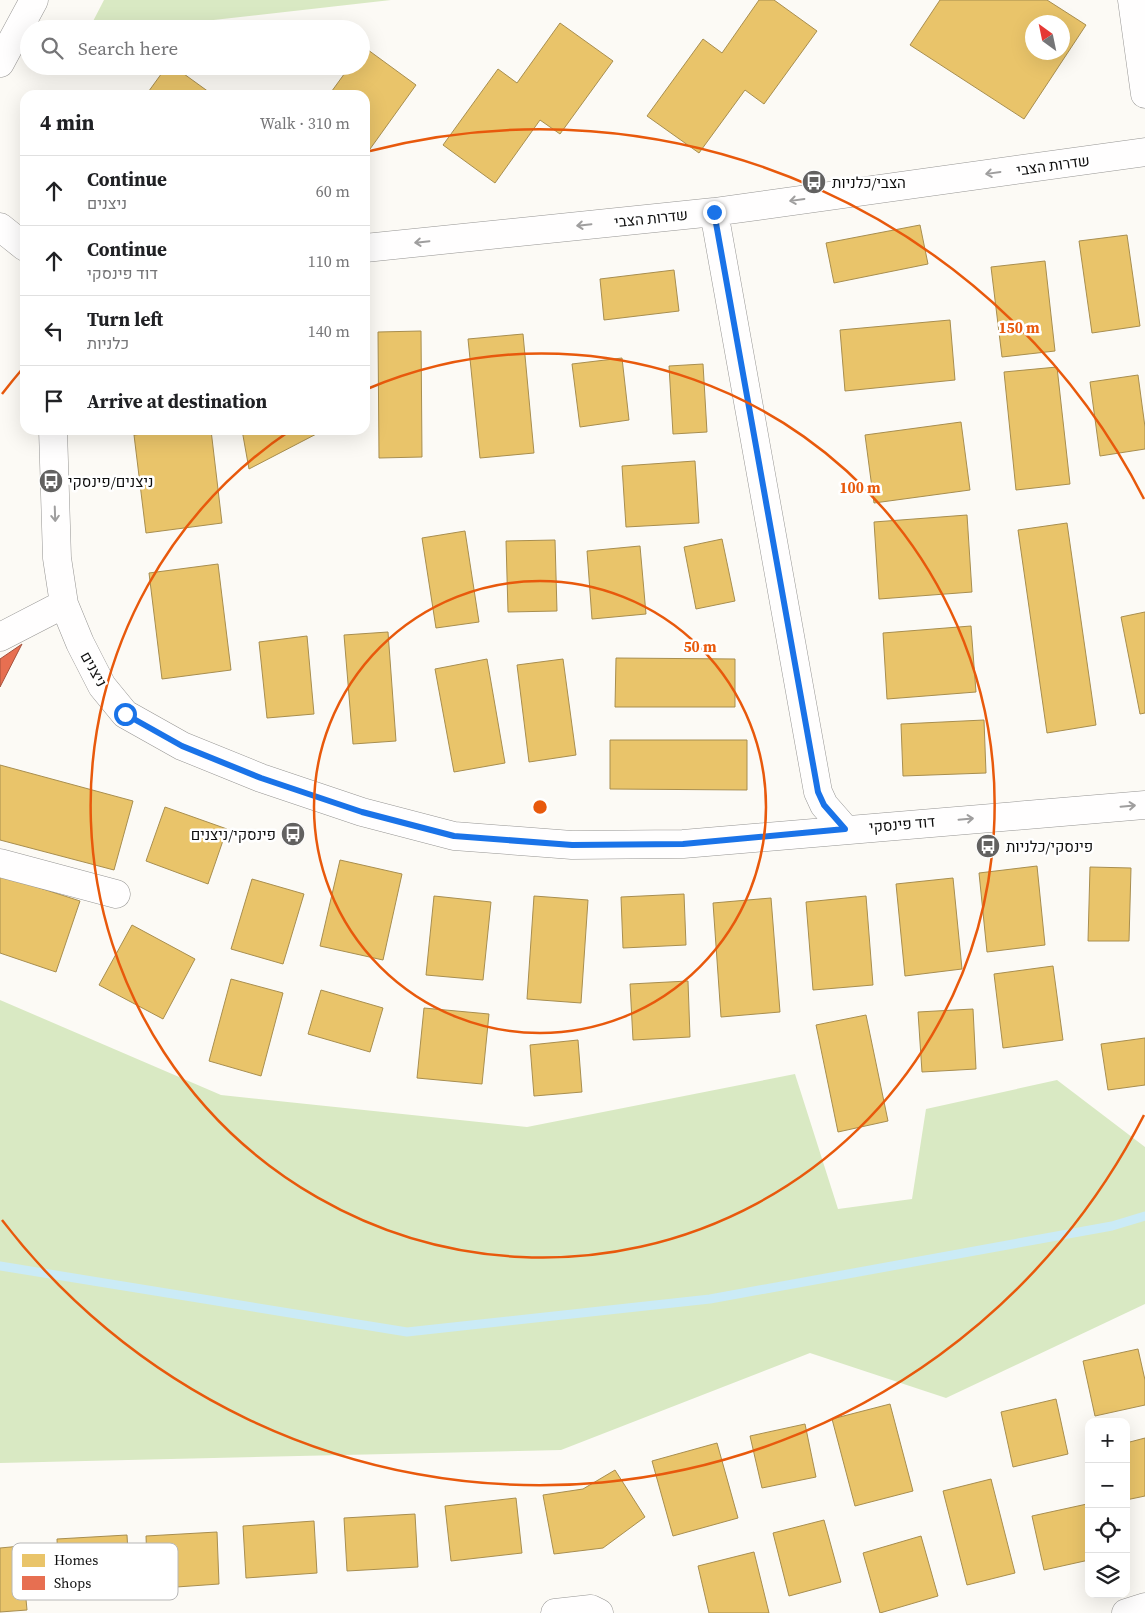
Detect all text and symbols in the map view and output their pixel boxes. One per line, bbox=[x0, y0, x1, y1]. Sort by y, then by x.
north arrow bbox=[1025, 15, 1070, 60]
search box bbox=[20, 20, 370, 75]
icon: search bbox=[38, 34, 66, 62]
text: Search here bbox=[78, 35, 178, 61]
text: 4 min bbox=[40, 108, 95, 137]
text: Walk · 310 m bbox=[260, 112, 350, 134]
street label: שדרות הצבי bbox=[1015, 149, 1091, 181]
text: Continue bbox=[87, 166, 167, 192]
one-way arrow bbox=[985, 168, 1001, 178]
bus stop icon: הצבי/כלניות bbox=[801, 169, 827, 195]
place label: הצבי/כלניות bbox=[832, 172, 906, 193]
icon: ahead bbox=[40, 177, 68, 205]
text: 60 m bbox=[316, 180, 350, 202]
text: ניצנים bbox=[87, 192, 127, 214]
one-way arrow bbox=[789, 196, 805, 206]
route end bbox=[703, 201, 726, 224]
street label: שדרות הצבי bbox=[613, 204, 689, 232]
one-way arrow bbox=[576, 220, 592, 230]
text: Continue bbox=[87, 236, 167, 262]
one-way arrow bbox=[414, 237, 430, 247]
icon: ahead bbox=[40, 247, 68, 275]
text: 110 m bbox=[308, 250, 350, 272]
text: דוד פינסקי bbox=[87, 262, 158, 284]
text: Turn left bbox=[87, 306, 163, 332]
icon: left bbox=[40, 317, 68, 345]
text: 150 m bbox=[998, 317, 1040, 338]
text: 140 m bbox=[308, 320, 350, 342]
text: כלניות bbox=[87, 332, 129, 354]
icon: arrive bbox=[40, 387, 68, 415]
text: Arrive at destination bbox=[87, 388, 267, 414]
bus stop icon: ניצנים/פינסקי bbox=[38, 468, 64, 494]
place label: ניצנים/פינסקי bbox=[68, 471, 153, 492]
text: 100 m bbox=[839, 477, 881, 498]
one-way arrow bbox=[51, 505, 60, 521]
text: 50 m bbox=[683, 636, 717, 657]
street label: ניצנים bbox=[76, 647, 112, 691]
route start bbox=[114, 703, 137, 726]
centre of rings bbox=[531, 798, 549, 816]
one-way arrow bbox=[1120, 801, 1136, 811]
street label: דוד פינסקי bbox=[868, 811, 936, 837]
one-way arrow bbox=[958, 814, 974, 824]
bus stop icon: פינסקי/ניצנים bbox=[280, 821, 306, 847]
place label: פינסקי/ניצנים bbox=[191, 824, 276, 845]
bus stop icon: פינסקי/כלניות bbox=[975, 833, 1001, 859]
place label: פינסקי/כלניות bbox=[1006, 836, 1093, 857]
map controls bbox=[1085, 1418, 1130, 1598]
button: + bbox=[1085, 1418, 1130, 1463]
button: − bbox=[1085, 1463, 1130, 1508]
button: locate bbox=[1085, 1508, 1130, 1553]
legend bbox=[12, 1543, 178, 1600]
text: Homes bbox=[54, 1550, 98, 1570]
button: layers bbox=[1085, 1553, 1130, 1598]
text: Shops bbox=[54, 1573, 91, 1593]

